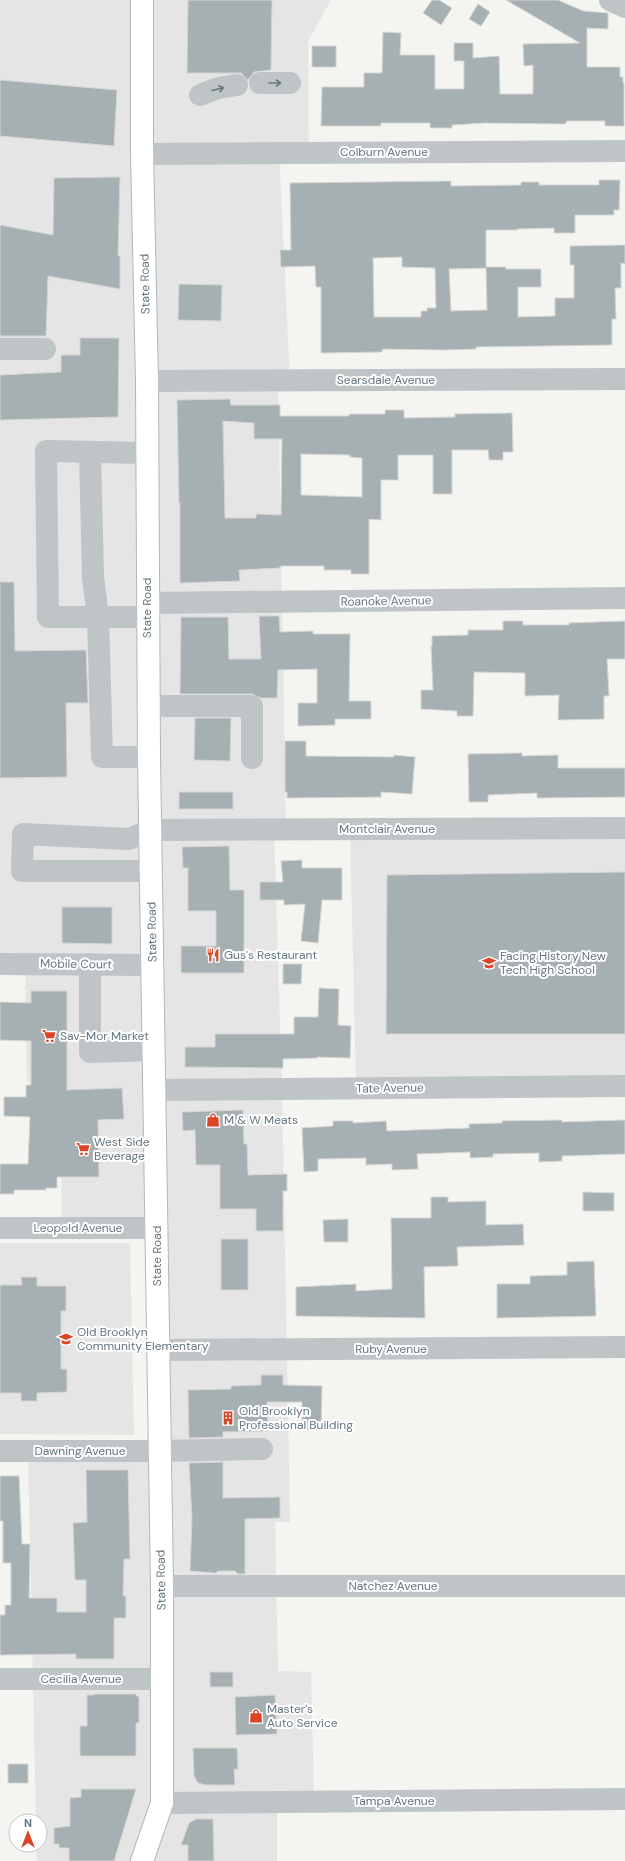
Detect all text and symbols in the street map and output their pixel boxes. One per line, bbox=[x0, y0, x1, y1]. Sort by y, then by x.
one-way arrow bbox=[268, 79, 281, 87]
one-way arrow bbox=[211, 84, 224, 92]
street label: Colburn Avenue bbox=[340, 144, 428, 160]
street label: State Road bbox=[136, 254, 154, 314]
street label: Searsdale Avenue bbox=[337, 372, 435, 388]
street label: State Road bbox=[139, 578, 155, 638]
street label: Roanoke Avenue bbox=[340, 592, 432, 610]
street label: Montclair Avenue bbox=[339, 821, 435, 837]
street label: State Road bbox=[143, 902, 161, 962]
restaurant icon: Gus's Restaurant bbox=[205, 947, 221, 963]
place label: Gus's Restaurant bbox=[224, 947, 317, 963]
place label: Facing History New Tech High School bbox=[500, 948, 606, 978]
street label: Mobile Court bbox=[40, 955, 112, 973]
school or university icon: Facing History New Tech High School bbox=[481, 955, 497, 971]
supermarket icon: Sav-Mor Market bbox=[41, 1028, 57, 1044]
place label: Sav-Mor Market bbox=[60, 1028, 149, 1044]
street label: Tate Avenue bbox=[356, 1079, 424, 1097]
shop icon: M & W Meats bbox=[205, 1112, 221, 1128]
place label: M & W Meats bbox=[224, 1112, 298, 1128]
place label: West Side Beverage bbox=[94, 1134, 150, 1164]
supermarket icon: West Side Beverage bbox=[75, 1141, 91, 1157]
street label: Leopold Avenue bbox=[34, 1220, 123, 1236]
street label: State Road bbox=[149, 1226, 165, 1286]
place label: Old Brooklyn Community Elementary bbox=[77, 1324, 209, 1354]
school or university icon: Old Brooklyn Community Elementary bbox=[58, 1331, 74, 1347]
street label: Ruby Avenue bbox=[355, 1341, 427, 1357]
place label: Old Brooklyn Professional Building bbox=[239, 1403, 353, 1433]
building icon: Old Brooklyn Professional Building bbox=[220, 1410, 236, 1426]
street label: Dawning Avenue bbox=[34, 1443, 126, 1459]
street label: State Road bbox=[152, 1550, 170, 1610]
street label: Natchez Avenue bbox=[348, 1578, 438, 1594]
street label: Cecilia Avenue bbox=[40, 1671, 122, 1687]
place label: Master's Auto Service bbox=[267, 1701, 338, 1731]
shop icon: Master's Auto Service bbox=[248, 1708, 264, 1724]
street label: Tampa Avenue bbox=[353, 1793, 435, 1809]
north arrow bbox=[8, 1813, 48, 1853]
text: N bbox=[24, 1816, 32, 1830]

